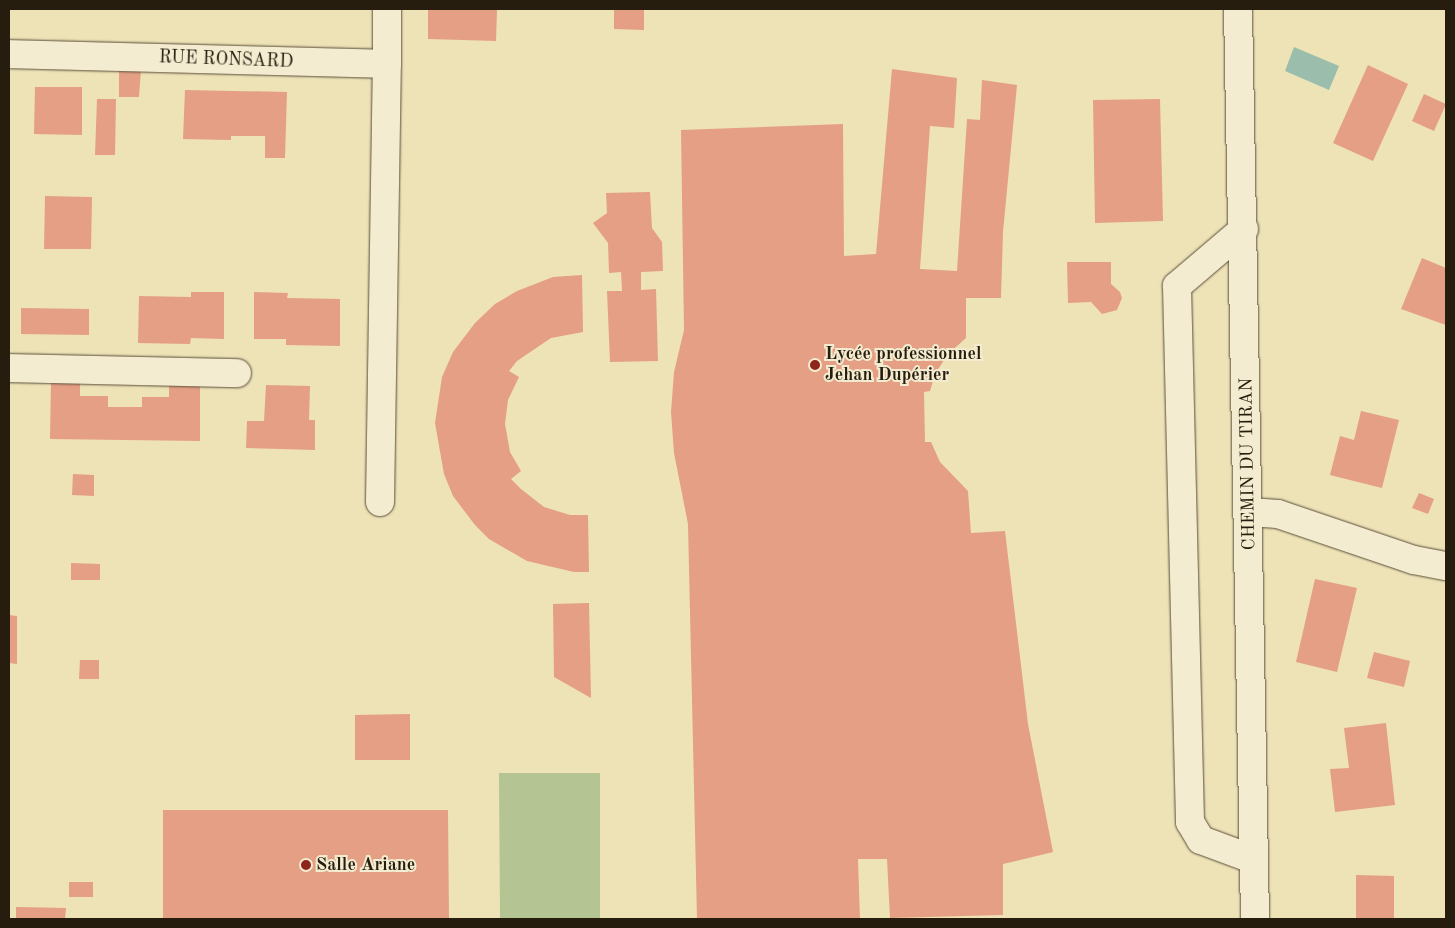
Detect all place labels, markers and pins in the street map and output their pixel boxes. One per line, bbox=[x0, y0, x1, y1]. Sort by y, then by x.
place label: Lycée professionnel Jehan Dupérier bbox=[825, 344, 981, 386]
marker: Lycée professionnel Jehan Dupérier bbox=[809, 359, 821, 371]
place label: Salle Ariane bbox=[316, 854, 415, 876]
marker: Salle Ariane bbox=[300, 859, 312, 871]

